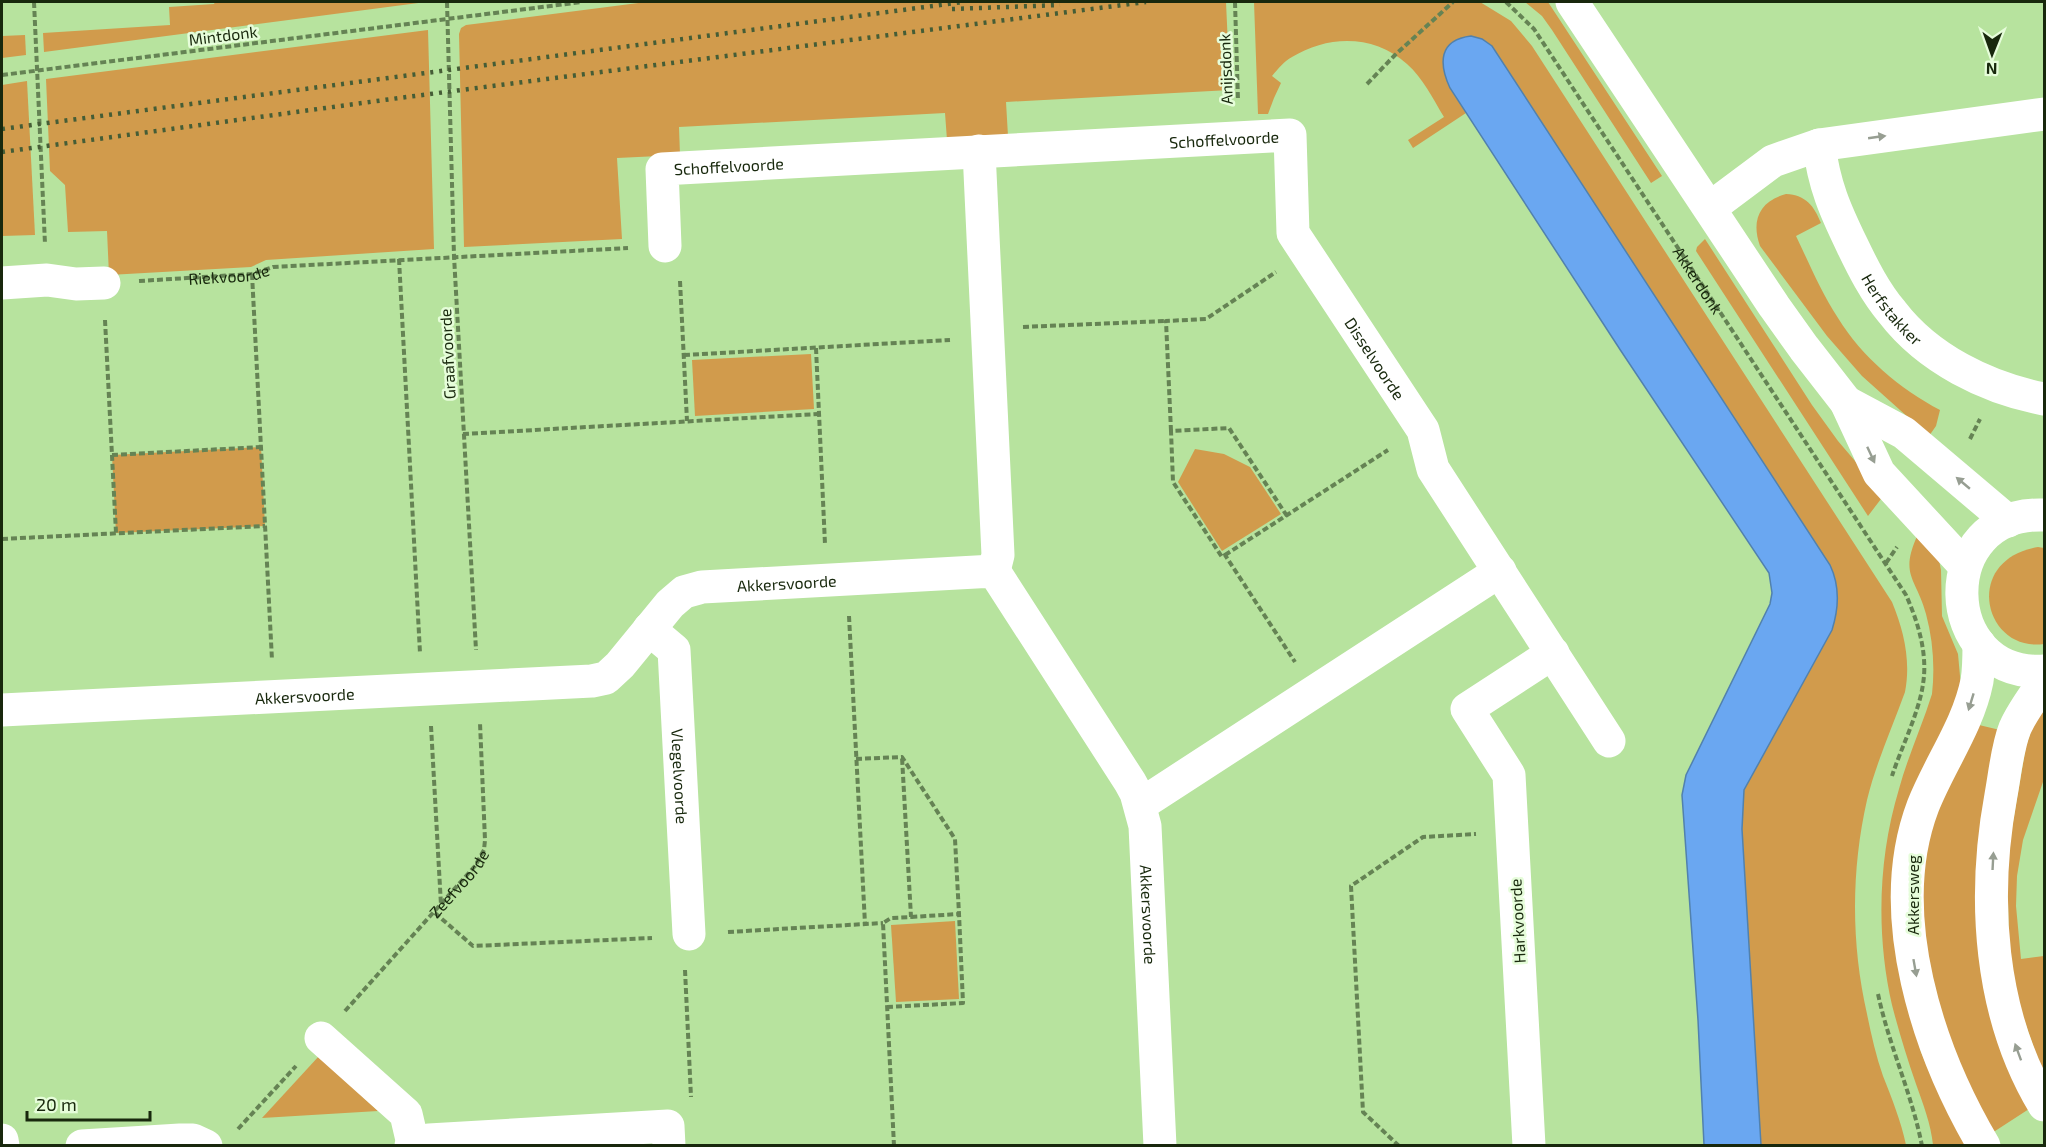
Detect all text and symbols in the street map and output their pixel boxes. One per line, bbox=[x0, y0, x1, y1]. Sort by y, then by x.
street label: Mintdonk bbox=[188, 21, 258, 49]
north arrow bbox=[1962, 24, 2022, 84]
street label: Anijsdonk bbox=[1214, 33, 1237, 105]
text: N bbox=[1986, 60, 1998, 79]
street label: Schoffelvoorde bbox=[1169, 126, 1280, 151]
one-way arrow bbox=[1868, 133, 1887, 142]
street label: Schoffelvoorde bbox=[673, 153, 784, 178]
street label: Akkerdonk bbox=[1670, 243, 1728, 317]
street label: Riekvoorde bbox=[188, 259, 272, 287]
street label: Herfstakker bbox=[1859, 270, 1927, 349]
street label: Graafvoorde bbox=[435, 308, 459, 400]
street label: Disselvoorde bbox=[1342, 314, 1410, 403]
one-way arrow bbox=[1866, 446, 1875, 463]
one-way arrow bbox=[1955, 477, 1971, 490]
street label: Akkersvoorde bbox=[736, 570, 837, 595]
street label: Akkersvoorde bbox=[254, 683, 355, 707]
one-way arrow bbox=[1966, 693, 1975, 711]
street label: Vlegelvoorde bbox=[669, 728, 693, 824]
street label: Zeefvoorde bbox=[424, 846, 492, 921]
one-way arrow bbox=[1988, 851, 1998, 870]
street label: Akkersweg bbox=[1903, 855, 1922, 935]
street label: Akkersvoorde bbox=[1137, 864, 1161, 965]
street label: Harkvoorde bbox=[1505, 878, 1529, 964]
one-way arrow bbox=[1911, 958, 1920, 977]
one-way arrow bbox=[2013, 1043, 2023, 1061]
scale bar bbox=[27, 1084, 150, 1122]
text: 20 m bbox=[36, 1093, 77, 1115]

